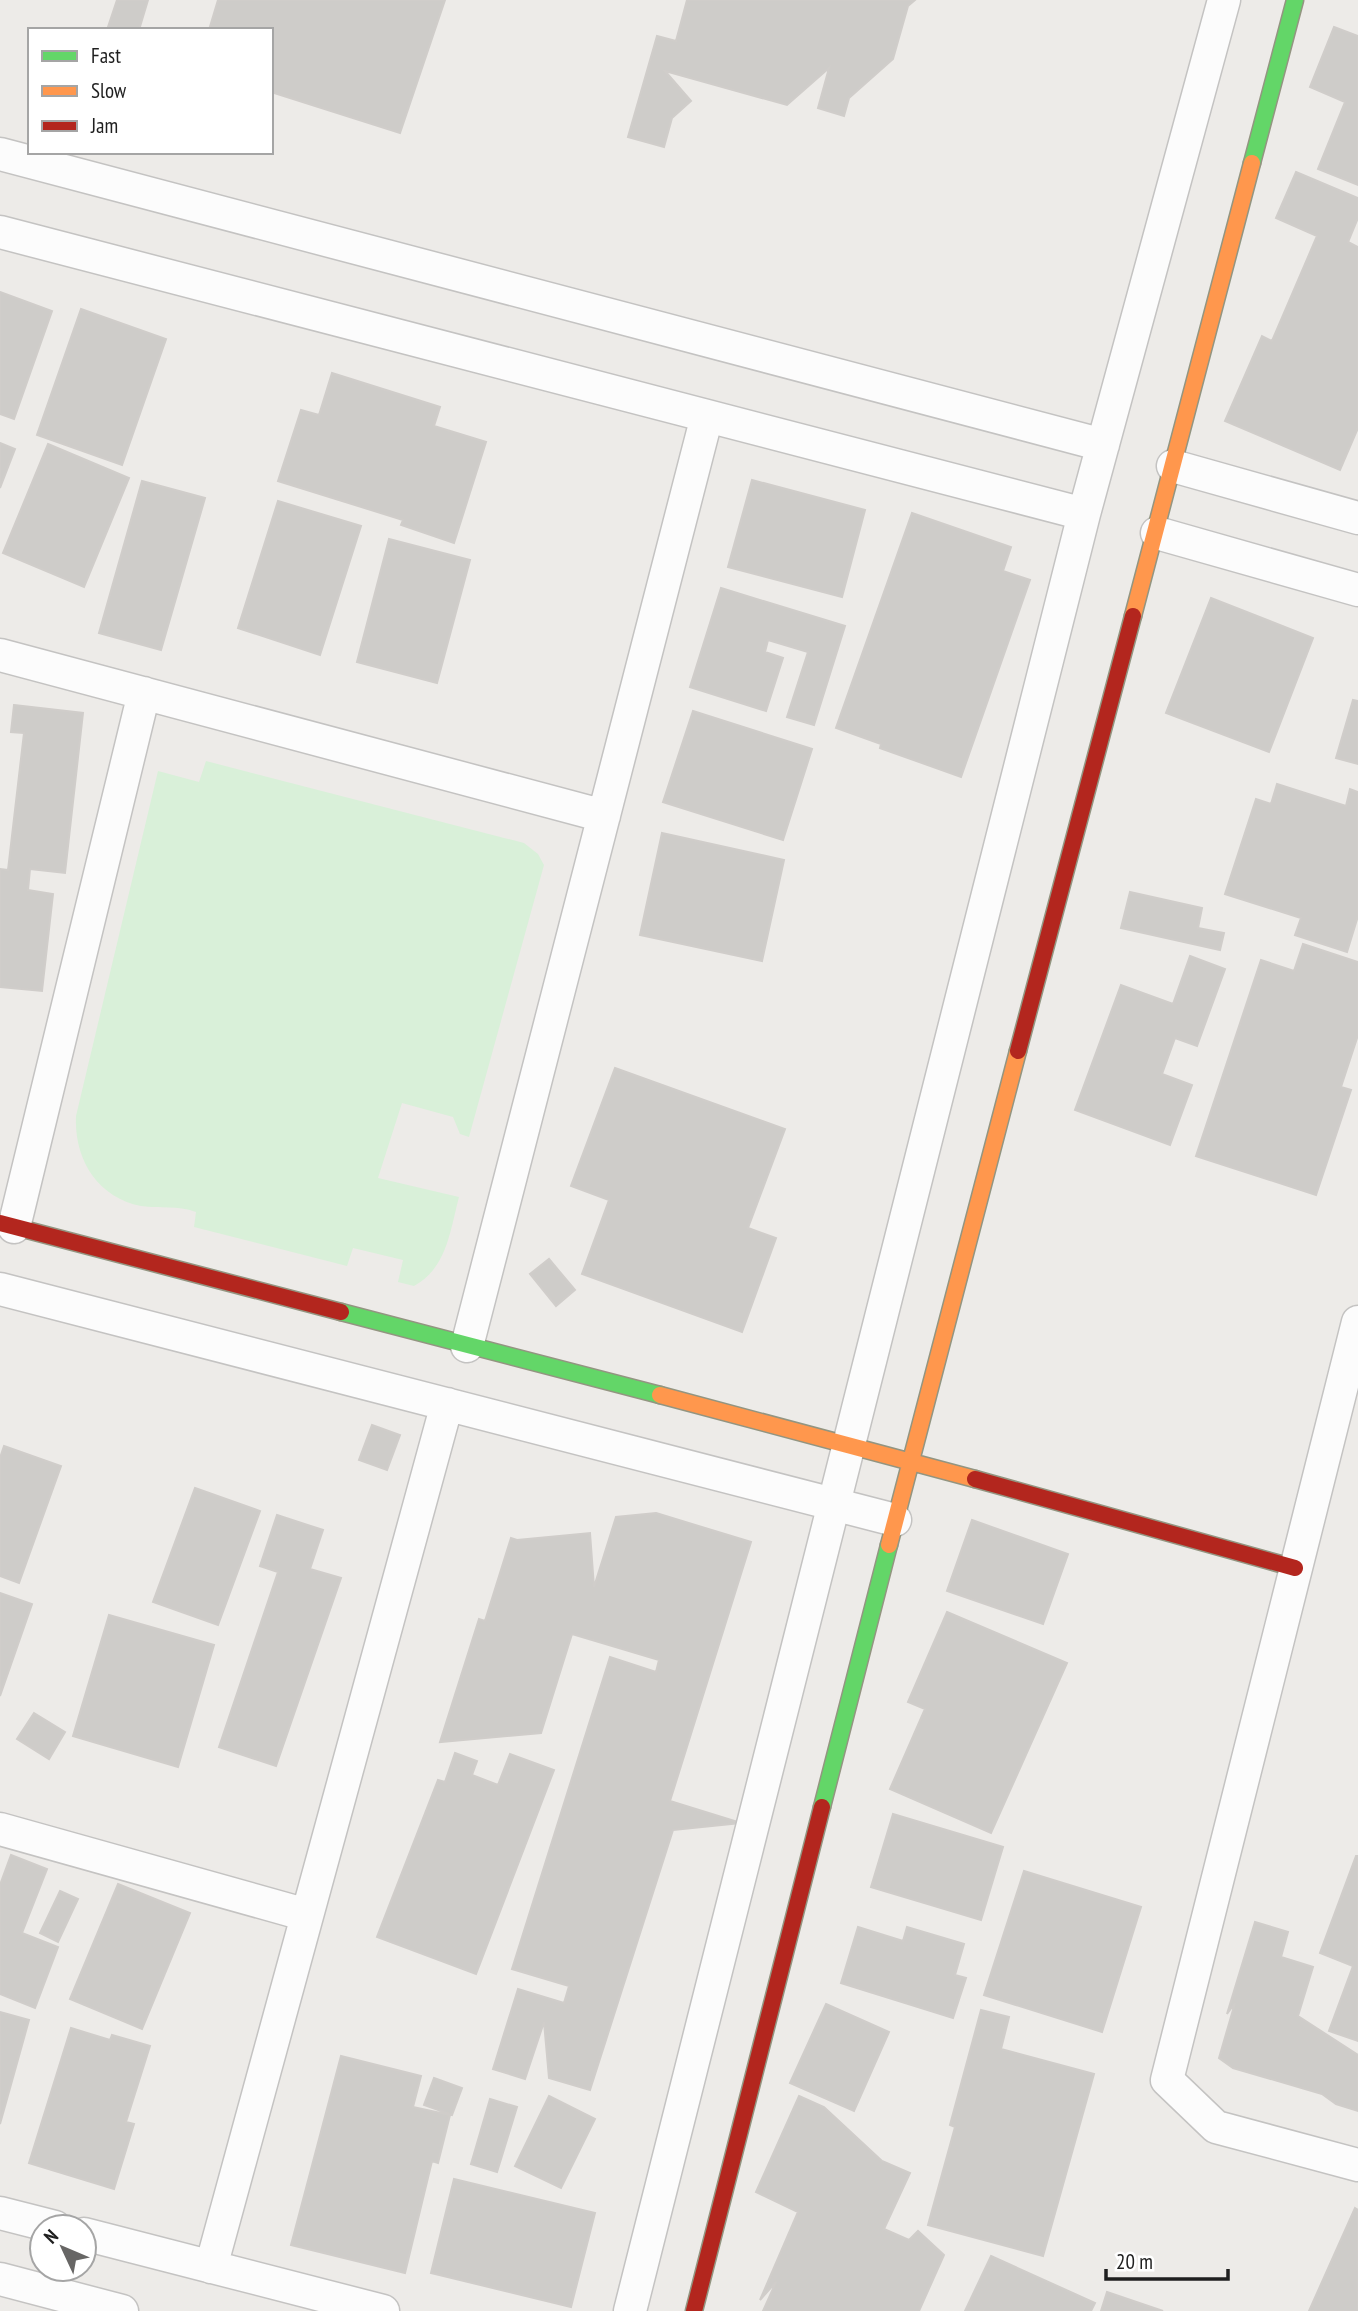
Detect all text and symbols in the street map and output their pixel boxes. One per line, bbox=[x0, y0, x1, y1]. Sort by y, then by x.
legend bbox=[28, 28, 273, 154]
text: Fast bbox=[91, 42, 121, 69]
text: Slow bbox=[91, 77, 127, 104]
text: Jam bbox=[90, 112, 118, 139]
north arrow bbox=[28, 2213, 98, 2283]
text: N bbox=[39, 2224, 63, 2248]
scale bar bbox=[1106, 2238, 1228, 2282]
text: 20 m bbox=[1116, 2248, 1153, 2275]

